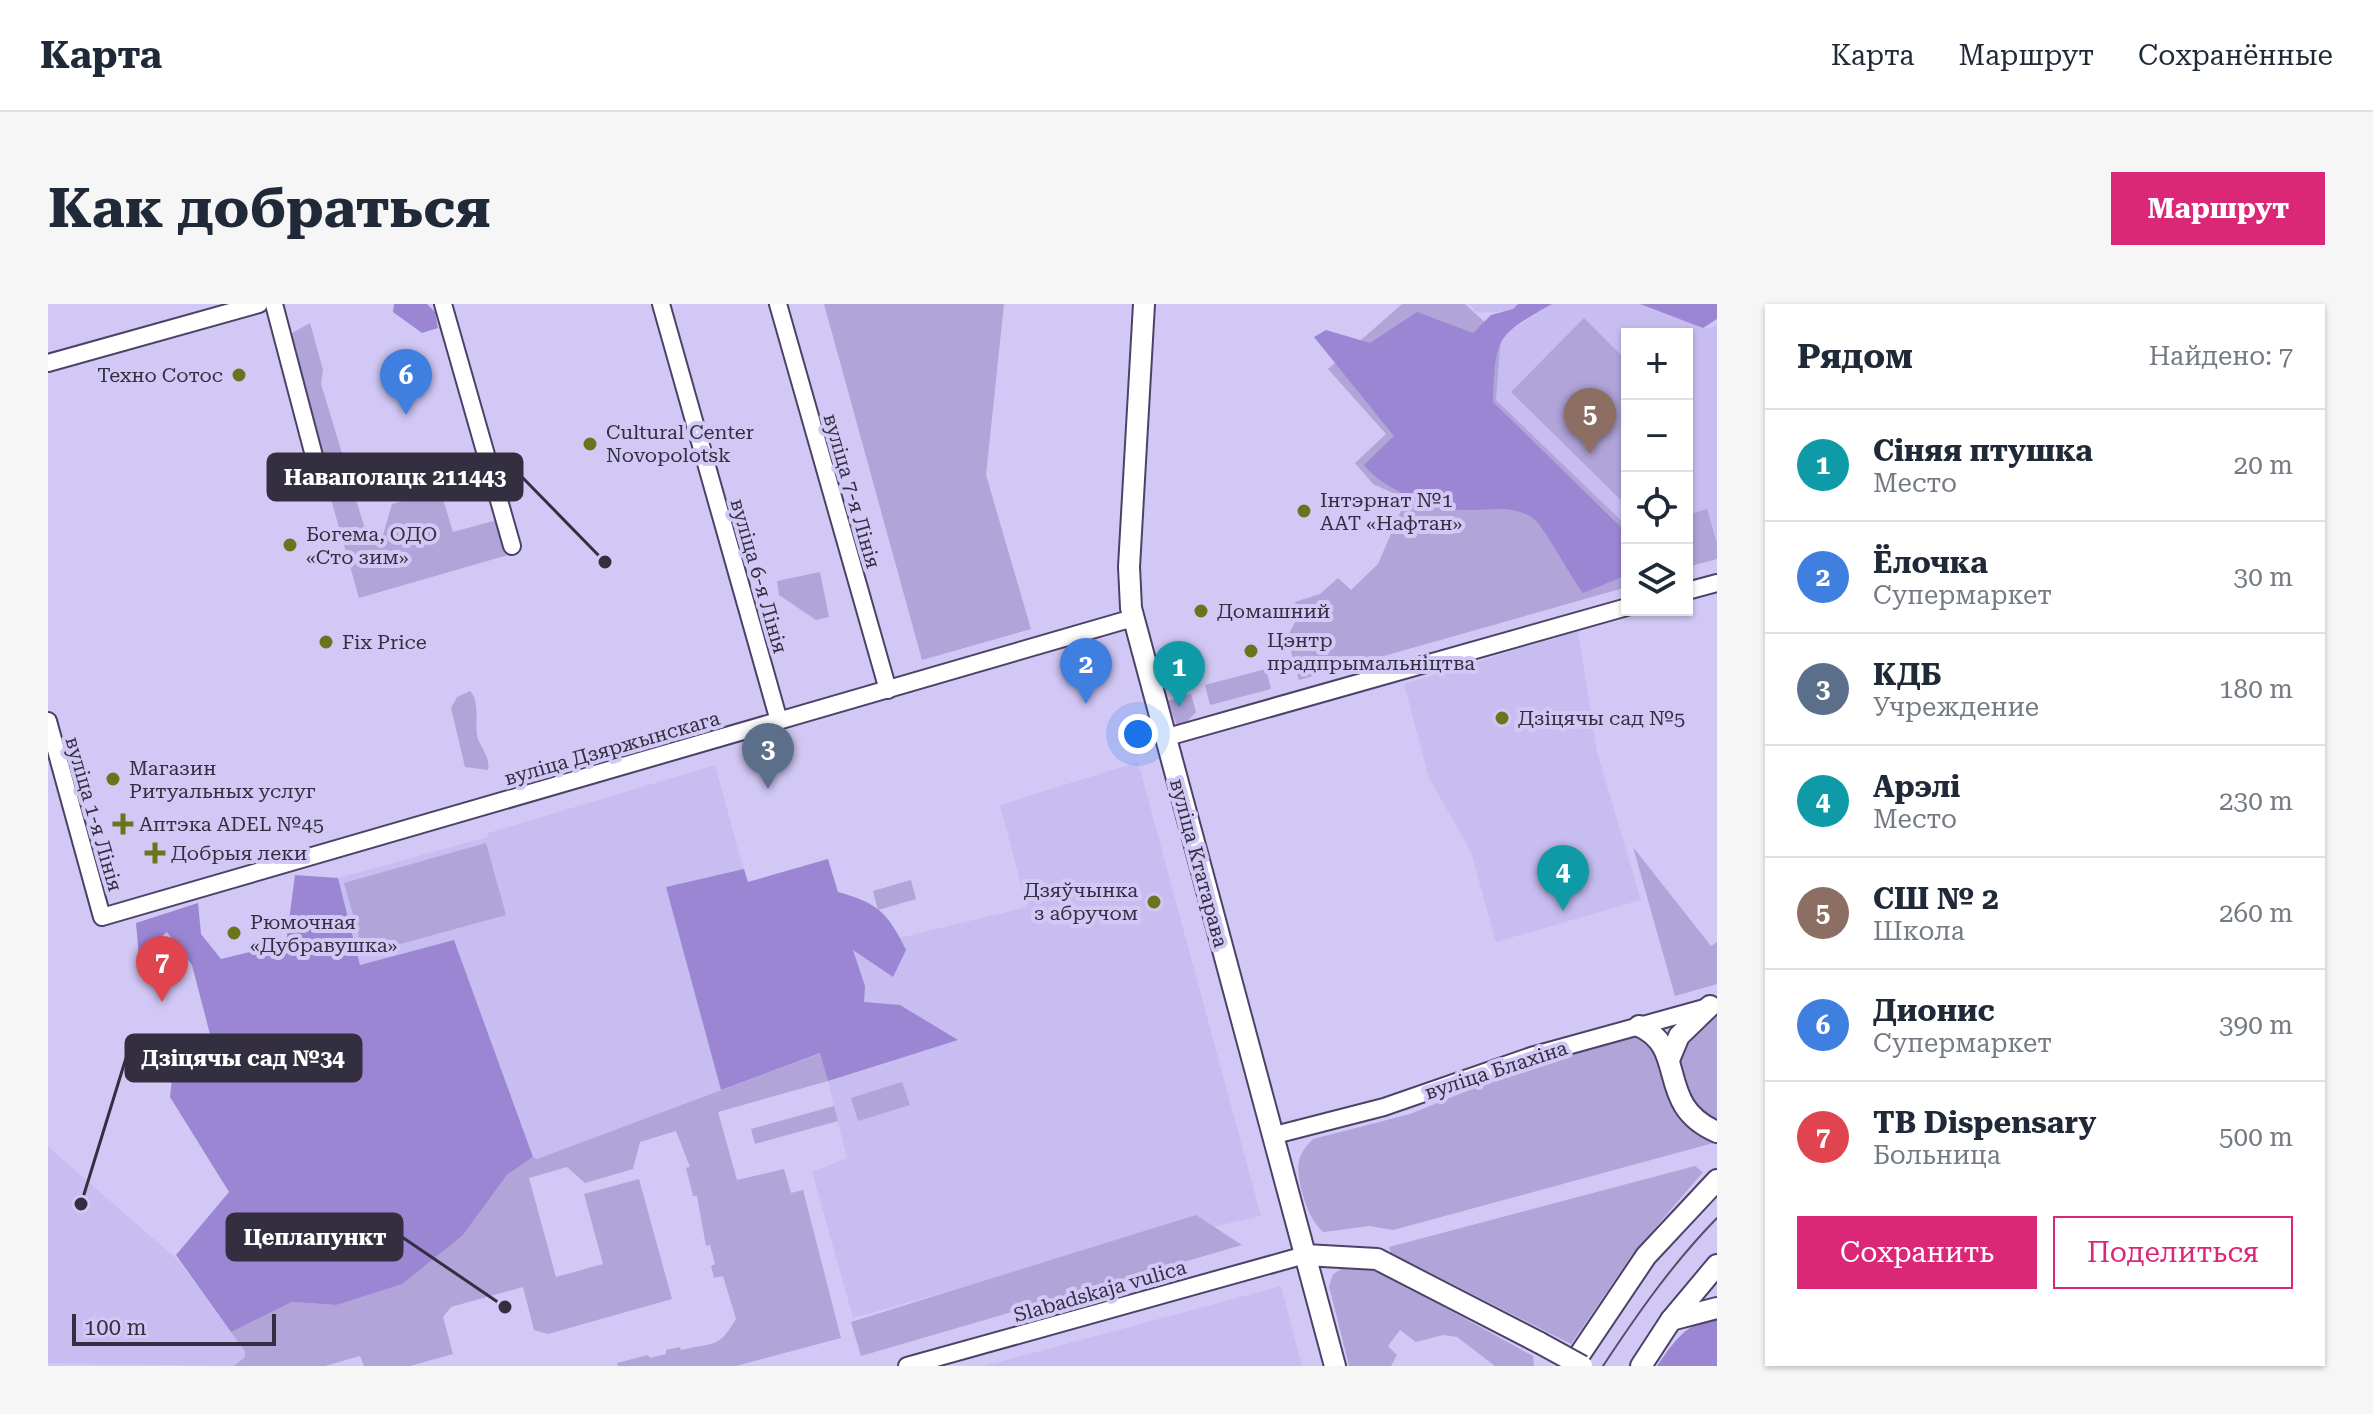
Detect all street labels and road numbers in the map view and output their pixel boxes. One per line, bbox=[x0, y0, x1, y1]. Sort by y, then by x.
street label: вуліца 7-я Лінія bbox=[818, 411, 886, 571]
street label: вуліца 6-я Лінія bbox=[725, 496, 793, 656]
street label: вуліца Дзяржынскага bbox=[501, 706, 723, 790]
street label: вуліца 1-я Лінія bbox=[60, 734, 128, 894]
street label: вуліца Ктатарава bbox=[1165, 776, 1233, 950]
street label: вуліца Блахіна bbox=[1422, 1036, 1571, 1104]
street label: Slabadskaja vulica bbox=[1011, 1255, 1189, 1327]

